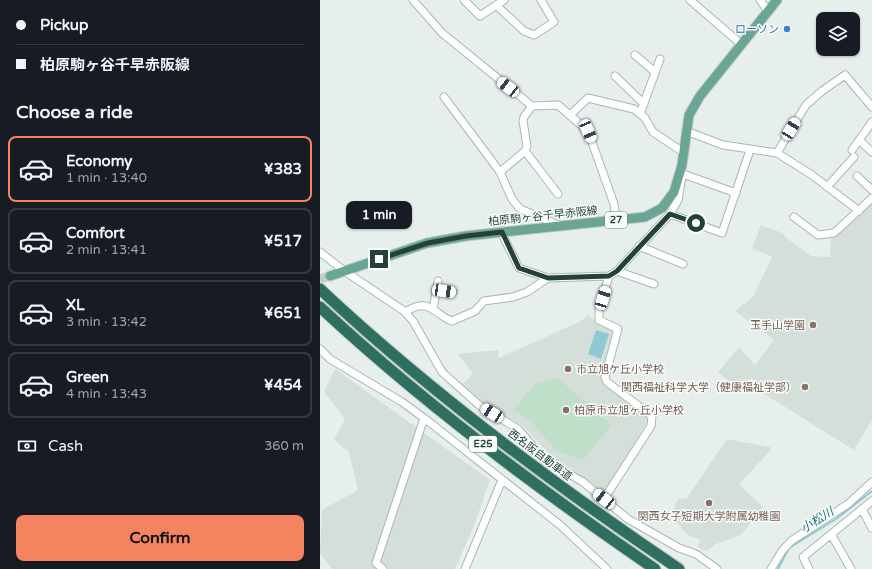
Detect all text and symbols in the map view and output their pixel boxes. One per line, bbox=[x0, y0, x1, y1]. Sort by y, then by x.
map controls bbox=[816, 12, 860, 56]
button: layers bbox=[816, 12, 860, 56]
text: Pickup bbox=[40, 16, 88, 34]
place label: ローソン bbox=[735, 23, 779, 36]
marker: ローソン bbox=[782, 24, 792, 34]
text: 柏原駒ヶ谷千早赤阪線 bbox=[40, 56, 190, 74]
car bbox=[495, 75, 521, 99]
text: Choose a ride bbox=[16, 101, 133, 123]
car bbox=[780, 116, 802, 142]
car bbox=[578, 118, 598, 144]
icon: car bbox=[18, 151, 54, 187]
text: Economy bbox=[66, 152, 132, 170]
text: ¥383 bbox=[264, 160, 302, 178]
text: 1 min · 13:40 bbox=[66, 170, 147, 186]
callout: 1 min bbox=[346, 201, 412, 229]
street label: 柏原駒ヶ谷千早赤阪線 bbox=[488, 204, 598, 228]
text: 1 min bbox=[362, 207, 396, 223]
road number: 27 bbox=[605, 212, 627, 228]
route start bbox=[687, 214, 705, 232]
icon: car bbox=[18, 223, 54, 259]
text: Comfort bbox=[66, 224, 125, 242]
text: ¥517 bbox=[264, 232, 302, 250]
text: 2 min · 13:41 bbox=[66, 242, 147, 258]
route end bbox=[370, 250, 388, 268]
car bbox=[431, 283, 457, 299]
car bbox=[594, 285, 612, 311]
icon: car bbox=[18, 295, 54, 331]
text: XL bbox=[66, 296, 85, 314]
text: ¥651 bbox=[264, 304, 302, 322]
text: 3 min · 13:42 bbox=[66, 314, 147, 330]
place label: 玉手山学園 bbox=[750, 319, 805, 332]
marker: 玉手山学園 bbox=[808, 320, 818, 330]
place label: 市立旭ケ丘小学校 bbox=[576, 363, 664, 376]
marker: 市立旭ケ丘小学校 bbox=[563, 364, 573, 374]
icon: car bbox=[18, 367, 54, 403]
text: Green bbox=[66, 368, 109, 386]
text: ¥454 bbox=[264, 376, 302, 394]
place label: 関西福祉科学大学（健康福祉学部） bbox=[621, 381, 797, 394]
marker: 関西福祉科学大学（健康福祉学部） bbox=[800, 382, 810, 392]
text: 4 min · 13:43 bbox=[66, 386, 147, 402]
car bbox=[479, 402, 505, 424]
place label: 柏原市立旭ヶ丘小学校 bbox=[574, 404, 684, 417]
marker: 柏原市立旭ヶ丘小学校 bbox=[561, 405, 571, 415]
street label: 西名阪自動車道 bbox=[505, 427, 575, 483]
icon: cash bbox=[16, 435, 38, 457]
road number: E25 bbox=[469, 436, 497, 452]
text: Cash bbox=[48, 437, 83, 455]
text: 360 m bbox=[264, 438, 304, 454]
car bbox=[591, 487, 617, 511]
marker: 関西女子短期大学附属幼稚園 bbox=[704, 498, 714, 508]
water label: 小松川 bbox=[798, 503, 838, 535]
place label: 関西女子短期大学附属幼稚園 bbox=[638, 510, 781, 523]
button: Confirm bbox=[16, 515, 304, 561]

